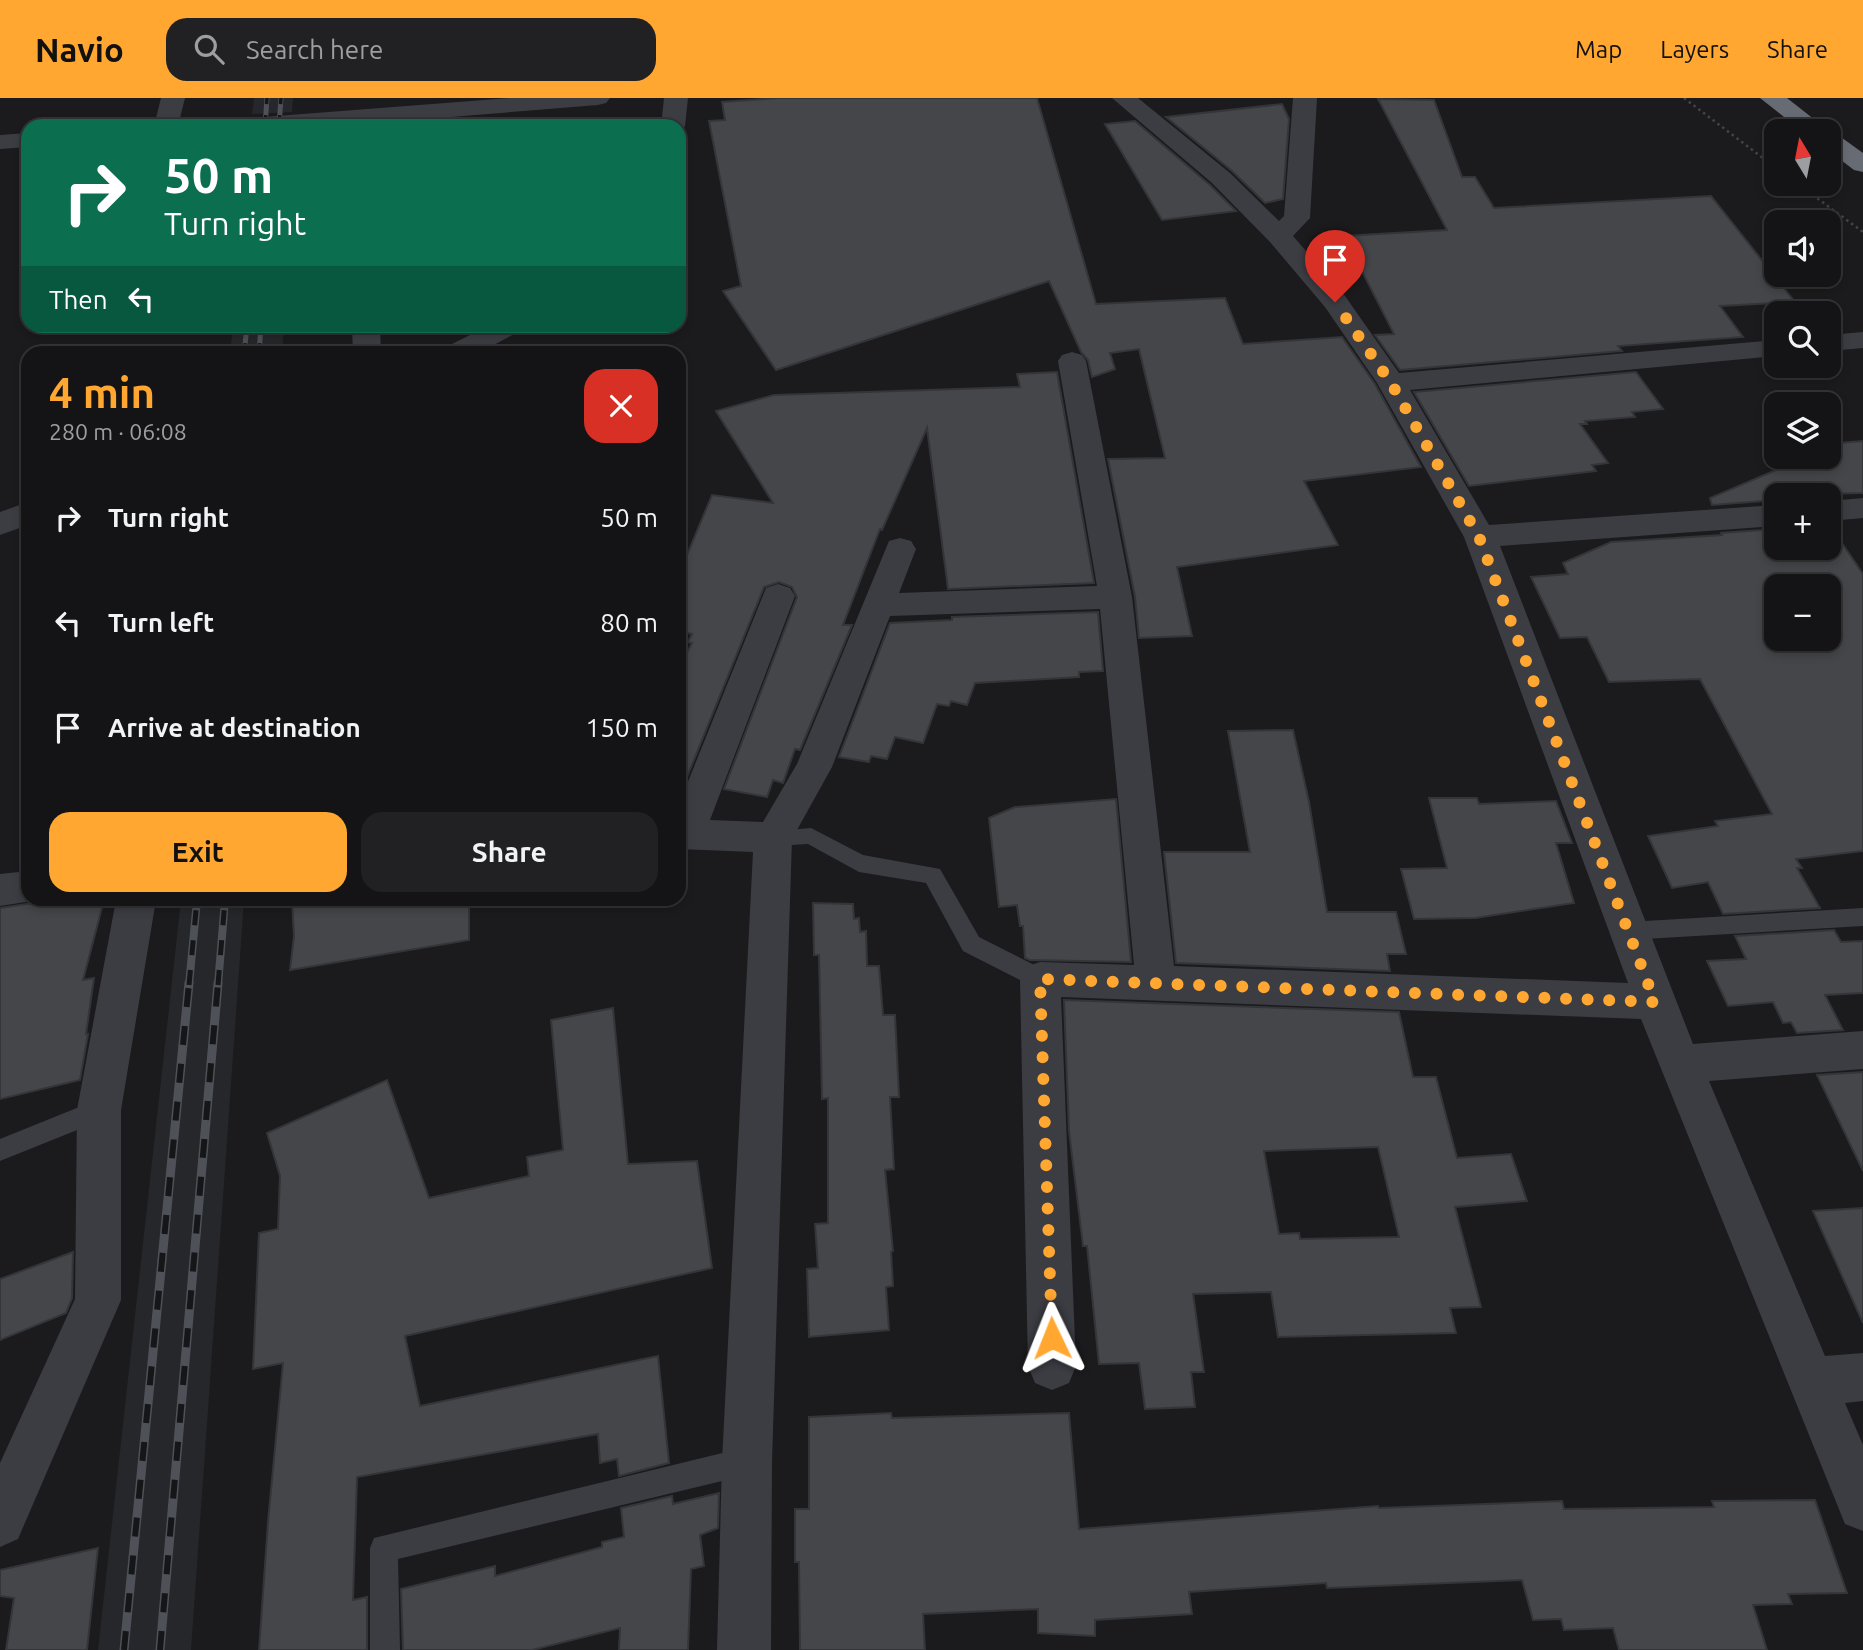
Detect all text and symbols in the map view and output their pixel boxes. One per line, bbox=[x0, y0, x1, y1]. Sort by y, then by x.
search box bbox=[166, 18, 656, 81]
icon: search bbox=[190, 30, 228, 68]
text: Navio bbox=[35, 31, 124, 68]
text: Search here bbox=[246, 35, 383, 64]
text: Map bbox=[1575, 36, 1622, 63]
text: Layers bbox=[1660, 36, 1729, 63]
text: Share bbox=[1767, 36, 1828, 63]
north arrow bbox=[1764, 119, 1841, 196]
map controls bbox=[1764, 119, 1841, 651]
icon: right bbox=[49, 147, 140, 238]
text: 50 m bbox=[164, 147, 273, 202]
text: Turn right bbox=[164, 205, 306, 241]
button: sound bbox=[1764, 210, 1841, 287]
pin bbox=[1305, 230, 1365, 302]
icon: arrive bbox=[1316, 241, 1354, 279]
icon: left bbox=[122, 280, 160, 318]
text: Then bbox=[49, 285, 108, 314]
button: search bbox=[1764, 301, 1841, 378]
text: 4 min bbox=[49, 369, 155, 416]
button: close bbox=[584, 369, 658, 443]
button: layers bbox=[1764, 392, 1841, 469]
text: 280 m · 06:08 bbox=[49, 419, 187, 444]
button: + bbox=[1764, 483, 1841, 560]
icon: right bbox=[49, 499, 87, 537]
text: Turn right bbox=[108, 503, 229, 532]
text: 50 m bbox=[600, 503, 658, 532]
button: − bbox=[1764, 574, 1841, 651]
icon: left bbox=[49, 604, 87, 642]
text: Turn left bbox=[108, 608, 214, 637]
text: 80 m bbox=[600, 608, 658, 637]
icon: arrive bbox=[49, 709, 87, 747]
text: Arrive at destination bbox=[108, 713, 361, 742]
text: 150 m bbox=[586, 713, 658, 742]
button: Exit bbox=[49, 812, 347, 892]
button: Share bbox=[361, 812, 658, 892]
position arrow bbox=[1015, 1301, 1089, 1375]

